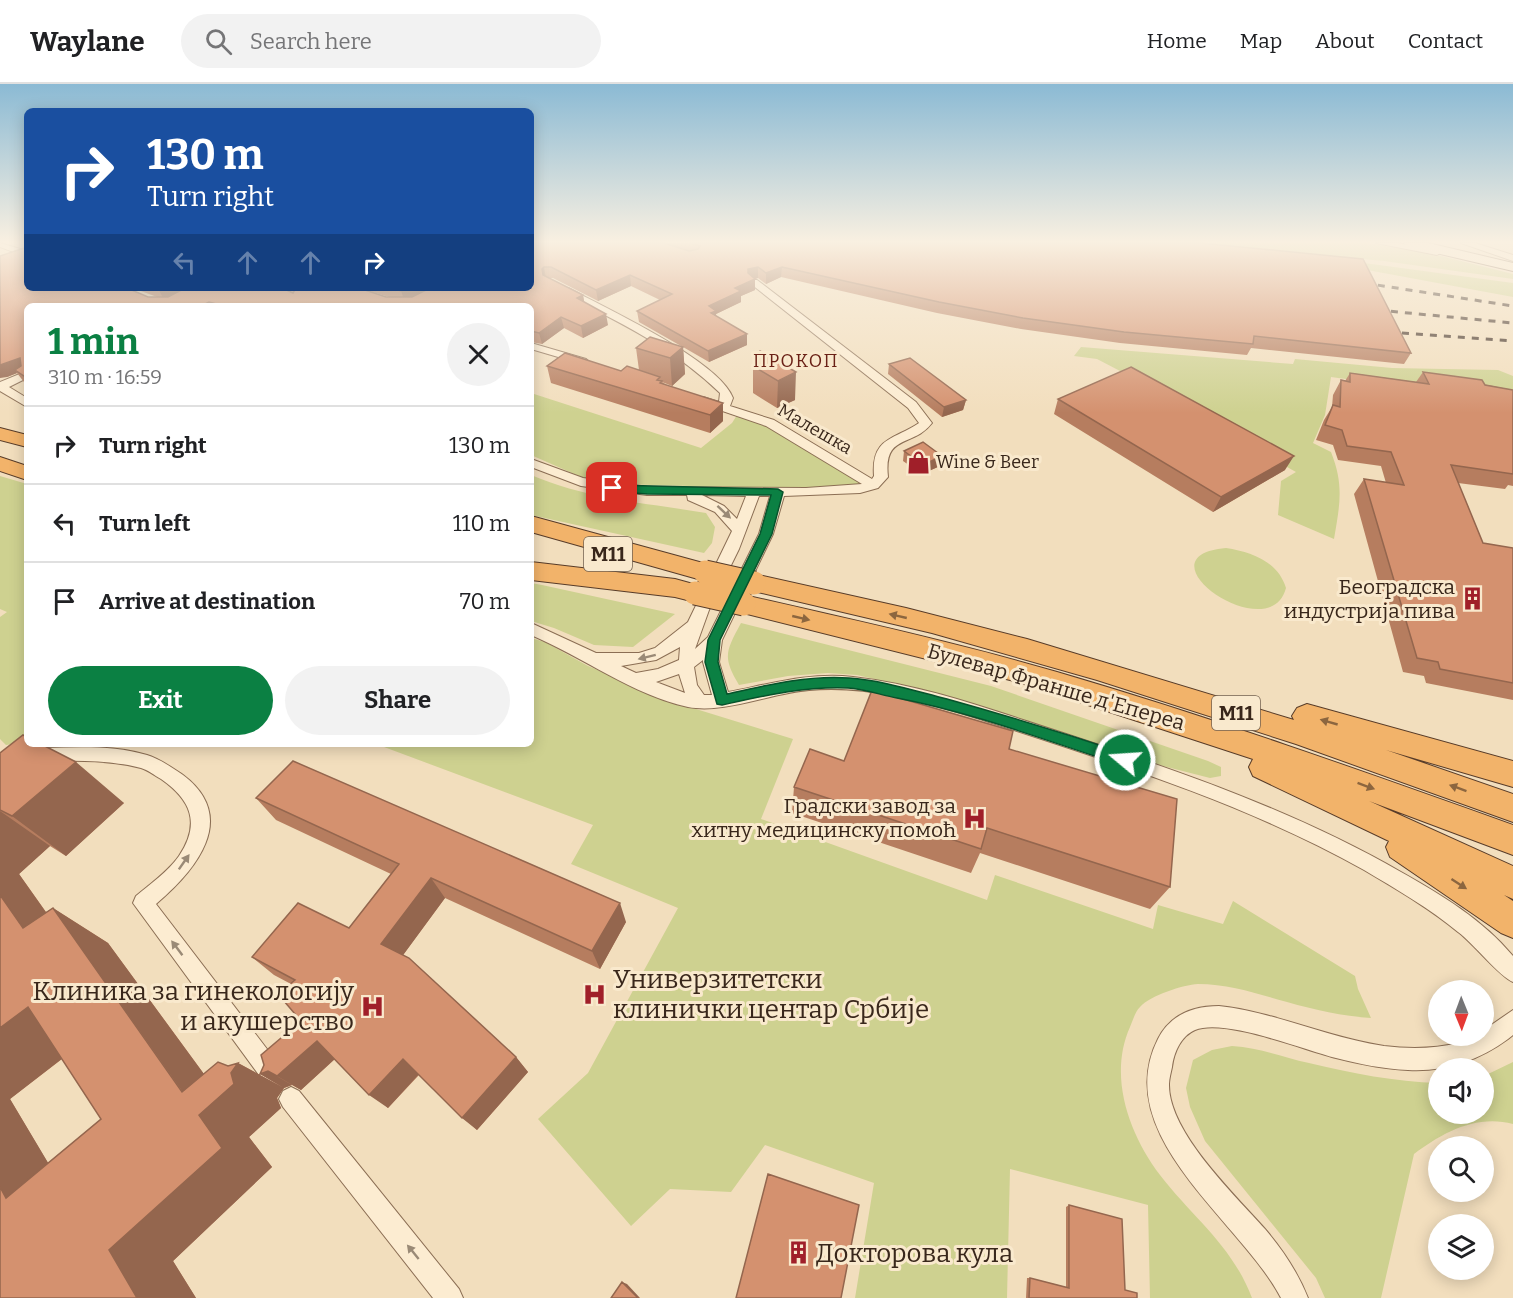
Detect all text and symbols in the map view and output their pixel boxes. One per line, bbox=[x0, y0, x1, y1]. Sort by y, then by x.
search box bbox=[181, 14, 601, 68]
text: Waylane bbox=[30, 25, 145, 58]
icon: search bbox=[202, 25, 235, 58]
text: Search here bbox=[250, 28, 372, 55]
text: Home bbox=[1147, 28, 1207, 54]
text: Map bbox=[1240, 28, 1282, 54]
text: About bbox=[1315, 28, 1375, 54]
text: Contact bbox=[1408, 28, 1483, 54]
text: 130 m bbox=[147, 130, 264, 180]
icon: right bbox=[48, 132, 126, 210]
text: Turn right bbox=[147, 181, 274, 213]
icon: left bbox=[168, 246, 201, 279]
icon: ahead bbox=[231, 246, 264, 279]
icon: ahead bbox=[294, 246, 327, 279]
icon: right bbox=[357, 246, 390, 279]
text: 1 min bbox=[48, 320, 139, 364]
button: close bbox=[447, 323, 510, 386]
district label: ПРОКОП bbox=[753, 350, 839, 372]
text: 310 m · 16:59 bbox=[48, 365, 162, 389]
street label: Малешка bbox=[774, 399, 856, 459]
icon: right bbox=[48, 429, 81, 462]
text: Turn right bbox=[99, 432, 207, 459]
text: 130 m bbox=[449, 432, 510, 459]
shop icon: Wine & Beer bbox=[905, 449, 931, 475]
place label: Wine & Beer bbox=[936, 451, 1039, 473]
pin bbox=[586, 462, 637, 513]
icon: arrive bbox=[595, 471, 628, 504]
one-way arrow bbox=[717, 505, 732, 519]
icon: left bbox=[48, 507, 81, 540]
text: Turn left bbox=[99, 510, 191, 537]
text: 110 m bbox=[453, 510, 510, 537]
road number: M11 bbox=[584, 537, 632, 571]
place label: Београдска индустрија пива bbox=[1284, 574, 1455, 624]
icon: arrive bbox=[48, 585, 81, 618]
building icon: Београдска индустрија пива bbox=[1460, 586, 1486, 612]
text: Arrive at destination bbox=[99, 588, 315, 615]
text: 70 m bbox=[460, 588, 510, 615]
one-way arrow bbox=[889, 611, 908, 621]
one-way arrow bbox=[791, 613, 810, 623]
street label: Булевар Франше д'Епереа bbox=[924, 638, 1188, 736]
one-way arrow bbox=[638, 652, 656, 662]
button: Exit bbox=[48, 666, 273, 735]
button: Share bbox=[285, 666, 510, 735]
road number: M11 bbox=[1212, 696, 1260, 730]
one-way arrow bbox=[1320, 717, 1338, 726]
position arrow bbox=[1093, 728, 1157, 792]
one-way arrow bbox=[1357, 782, 1375, 792]
one-way arrow bbox=[1449, 783, 1467, 793]
place label: Градски завод за хитну медицинску помоћ bbox=[692, 793, 956, 843]
hospital icon: Градски завод за хитну медицинску помоћ bbox=[961, 805, 987, 831]
one-way arrow bbox=[178, 855, 190, 871]
one-way arrow bbox=[1451, 878, 1467, 890]
one-way arrow bbox=[171, 940, 183, 955]
place label: Универзитетски клинички центар Србије bbox=[613, 964, 929, 1025]
place label: Клиника за гинекологију и акушерство bbox=[32, 976, 354, 1037]
north arrow bbox=[1428, 980, 1494, 1046]
map controls bbox=[1428, 980, 1494, 1280]
hospital icon: Универзитетски клинички центар Србије bbox=[582, 981, 608, 1007]
hospital icon: Клиника за гинекологију и акушерство bbox=[359, 993, 385, 1019]
button: sound bbox=[1428, 1058, 1494, 1124]
button: search bbox=[1428, 1136, 1494, 1202]
button: layers bbox=[1428, 1214, 1494, 1280]
place label: Докторова кула bbox=[816, 1238, 1013, 1269]
building icon: Докторова кула bbox=[785, 1240, 811, 1266]
one-way arrow bbox=[407, 1244, 420, 1260]

